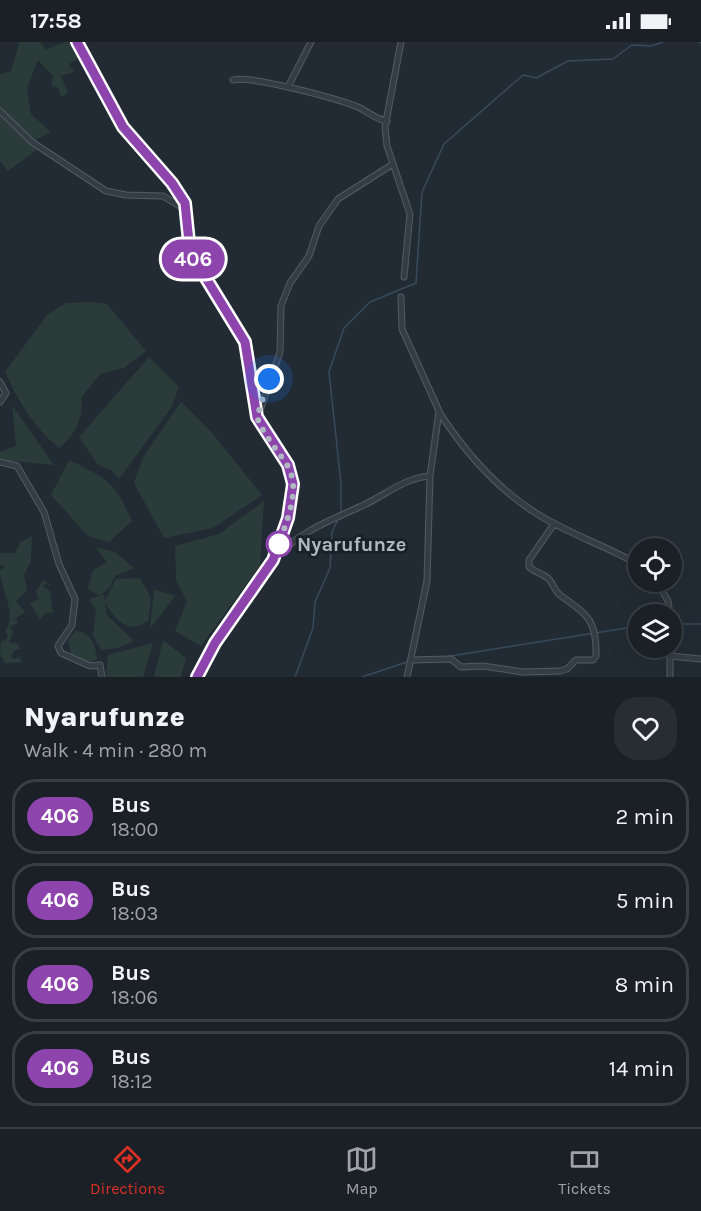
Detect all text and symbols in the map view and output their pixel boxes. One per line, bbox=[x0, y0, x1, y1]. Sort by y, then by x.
text: 17:58 bbox=[30, 8, 82, 34]
line badge: 406 bbox=[158, 240, 228, 278]
text: 406 bbox=[174, 247, 212, 271]
your location bbox=[254, 364, 284, 394]
marker: Nyarufunze bbox=[266, 531, 292, 557]
place label: Nyarufunze bbox=[297, 533, 406, 556]
map controls bbox=[628, 538, 682, 658]
button: locate bbox=[628, 538, 682, 592]
button: layers bbox=[628, 604, 682, 658]
button: heart bbox=[614, 697, 677, 760]
text: Nyarufunze bbox=[24, 700, 185, 733]
text: Walk · 4 min · 280 m bbox=[24, 739, 207, 762]
text: Bus bbox=[111, 792, 151, 818]
text: 406 bbox=[41, 804, 79, 828]
text: 2 min bbox=[616, 804, 674, 830]
text: 18:00 bbox=[111, 818, 158, 841]
text: Bus bbox=[111, 876, 151, 902]
text: 406 bbox=[41, 888, 79, 912]
text: 5 min bbox=[616, 888, 674, 914]
text: 18:03 bbox=[111, 902, 158, 925]
text: Bus bbox=[111, 960, 151, 986]
text: 406 bbox=[41, 972, 79, 996]
text: 8 min bbox=[615, 972, 674, 998]
text: 18:06 bbox=[111, 986, 158, 1009]
text: Bus bbox=[111, 1044, 151, 1070]
text: 406 bbox=[41, 1056, 79, 1080]
text: 14 min bbox=[609, 1056, 674, 1082]
text: 18:12 bbox=[111, 1070, 153, 1093]
tab: Directions bbox=[90, 1143, 165, 1198]
tab: Map bbox=[345, 1143, 378, 1198]
tab: Tickets bbox=[558, 1143, 611, 1198]

